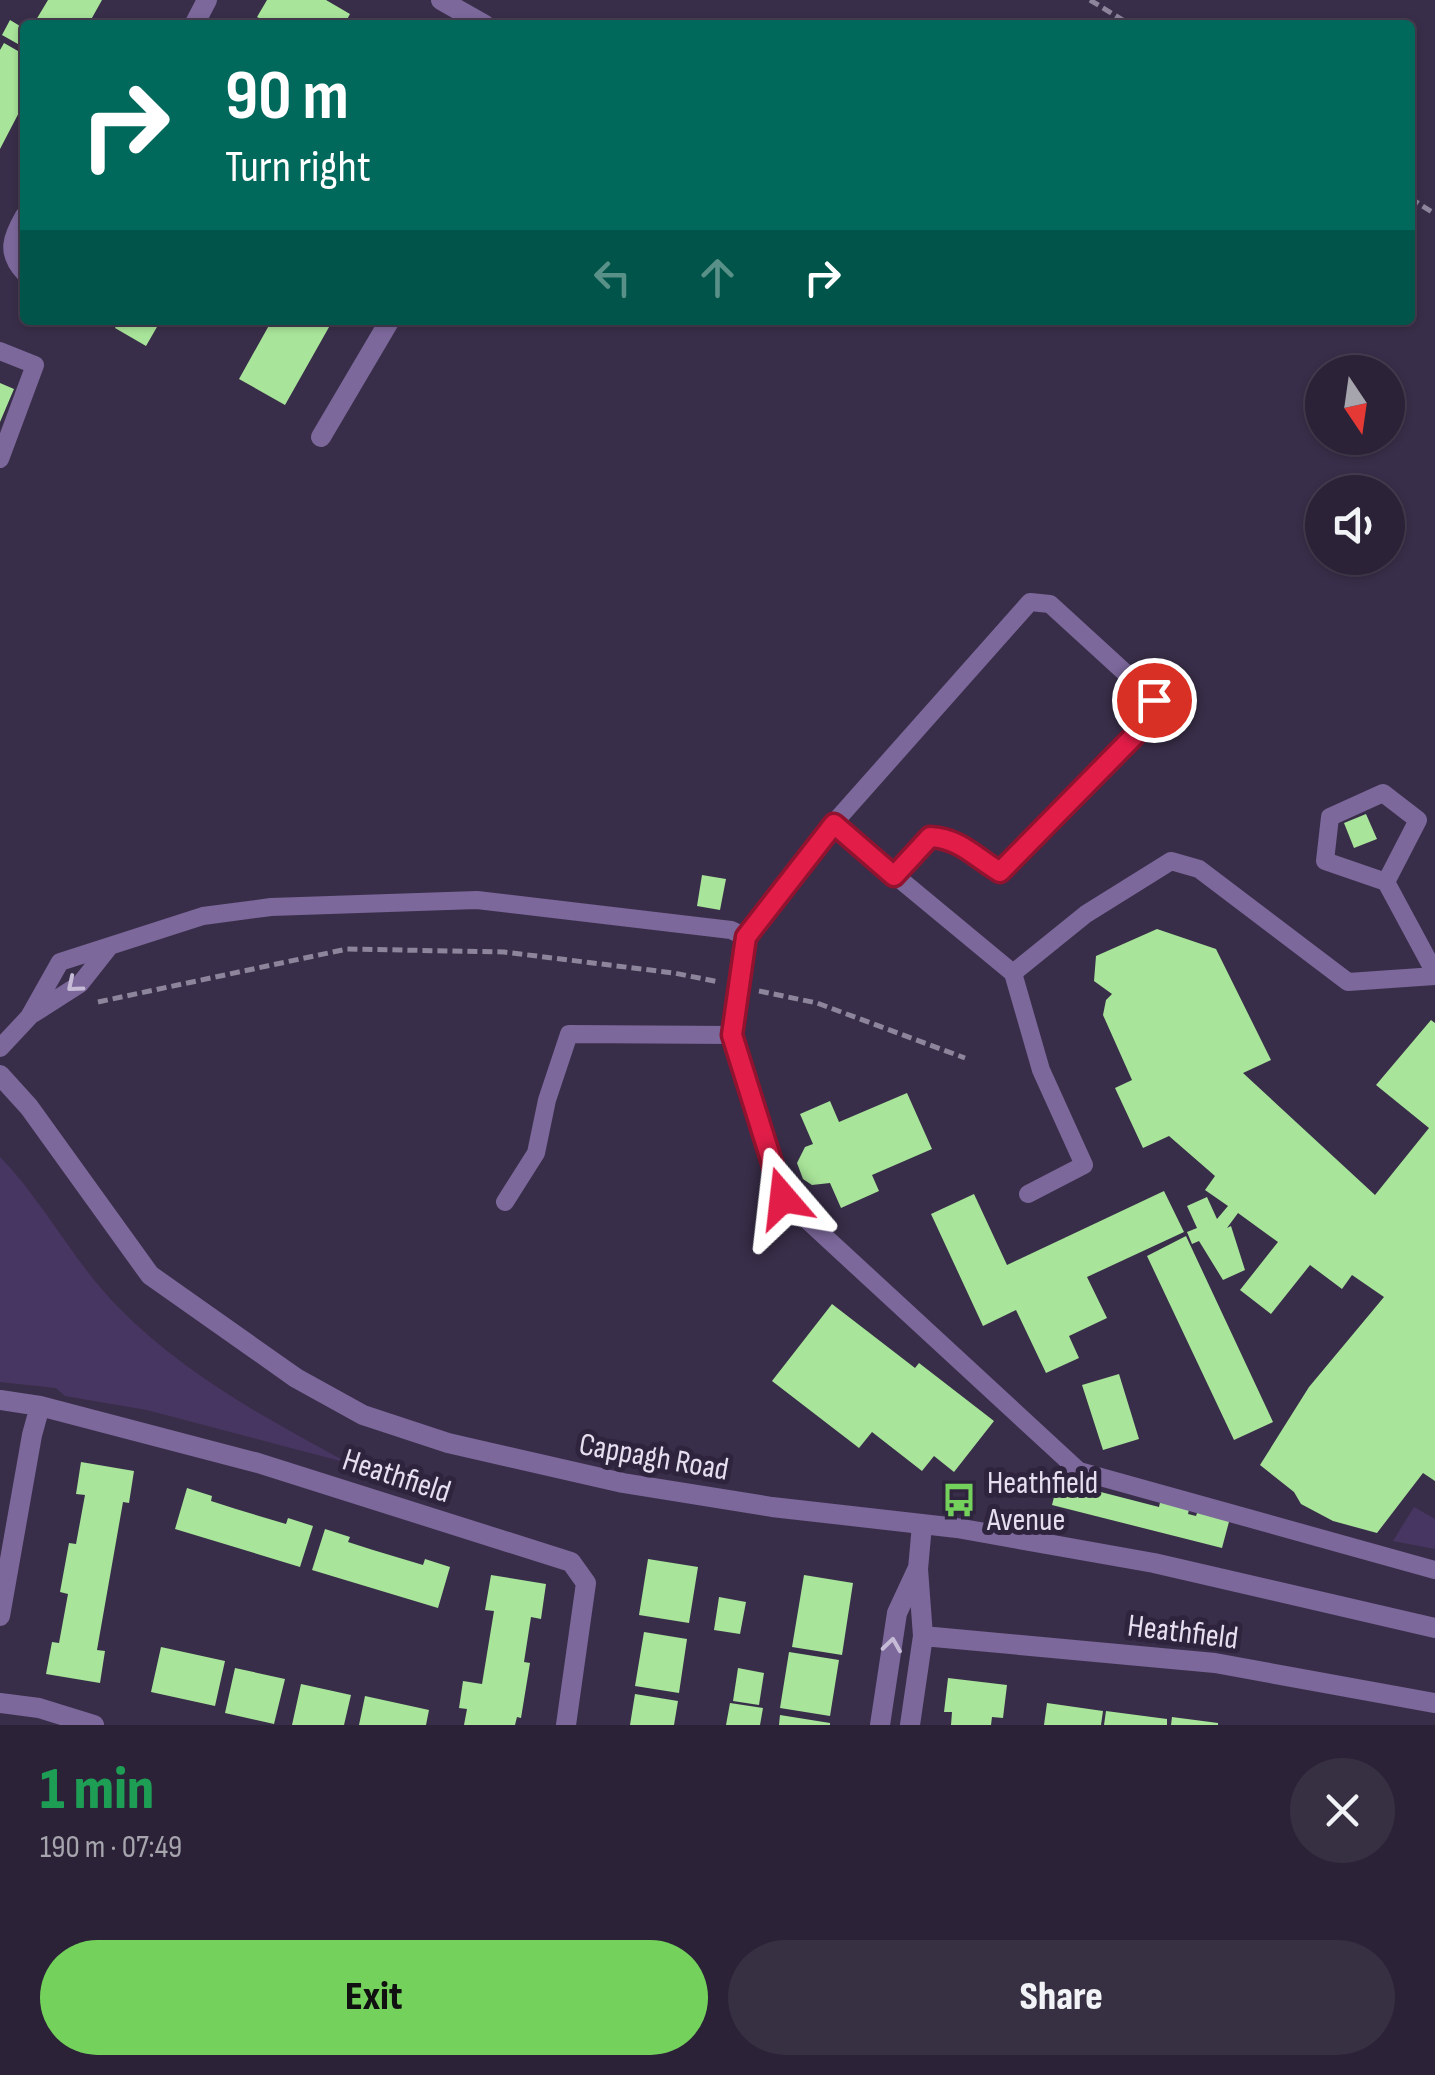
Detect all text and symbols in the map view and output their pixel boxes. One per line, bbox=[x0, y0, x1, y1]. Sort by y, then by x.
text: 90 m bbox=[225, 55, 349, 139]
icon: right bbox=[60, 60, 190, 190]
text: Turn right bbox=[225, 140, 371, 195]
icon: left bbox=[585, 250, 640, 305]
icon: ahead bbox=[690, 250, 745, 305]
icon: right bbox=[795, 250, 850, 305]
north arrow bbox=[1305, 355, 1405, 455]
map controls bbox=[1305, 355, 1405, 575]
button: sound bbox=[1305, 475, 1405, 575]
pin bbox=[1112, 658, 1197, 743]
icon: arrive bbox=[1127, 673, 1182, 728]
one-way arrow bbox=[68, 973, 86, 991]
position arrow bbox=[731, 1146, 835, 1250]
street label: Cappagh Road bbox=[576, 1425, 731, 1490]
street label: Heathfield bbox=[338, 1441, 455, 1512]
place label: Heathfield Avenue bbox=[986, 1464, 1098, 1540]
bus stop icon: Heathfield Avenue bbox=[940, 1481, 978, 1519]
street label: Heathfield bbox=[1125, 1606, 1240, 1659]
one-way arrow bbox=[880, 1636, 901, 1653]
text: 1 min bbox=[40, 1754, 154, 1826]
button: close bbox=[1290, 1758, 1395, 1863]
text: 190 m · 07:49 bbox=[40, 1828, 182, 1867]
button: Exit bbox=[40, 1940, 708, 2055]
button: Share bbox=[728, 1940, 1395, 2055]

